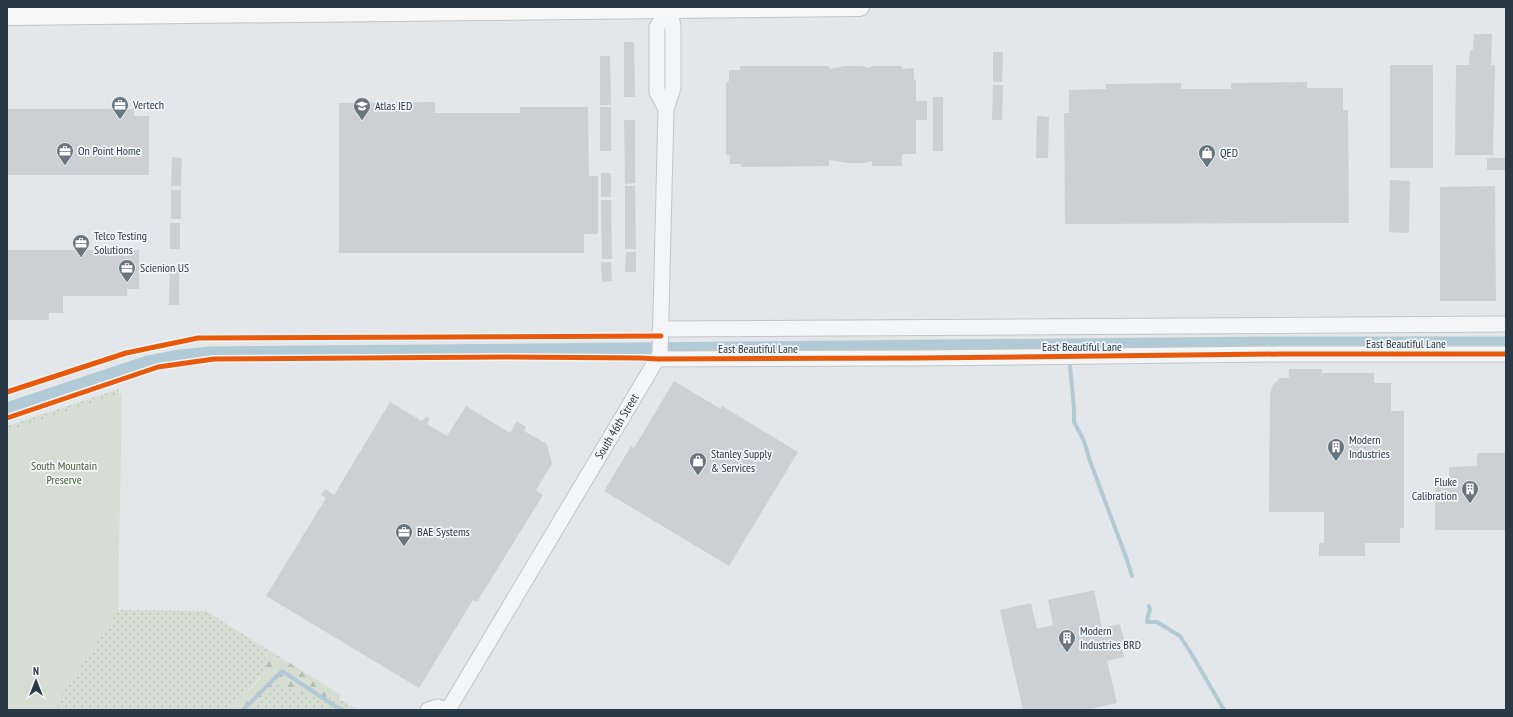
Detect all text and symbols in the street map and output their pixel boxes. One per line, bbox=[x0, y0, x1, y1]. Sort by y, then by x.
office icon: Vertech bbox=[110, 95, 130, 120]
school or university icon: Atlas IED bbox=[352, 96, 372, 121]
place label: Vertech bbox=[132, 97, 164, 112]
place label: Atlas IED bbox=[375, 98, 412, 113]
office icon: On Point Home bbox=[55, 141, 75, 166]
place label: On Point Home bbox=[78, 143, 141, 158]
shop icon: QED bbox=[1197, 143, 1217, 168]
place label: QED bbox=[1220, 145, 1238, 160]
place label: Telco Testing Solutions bbox=[94, 228, 147, 257]
office icon: Telco Testing Solutions bbox=[71, 233, 91, 258]
office icon: Scienion US bbox=[117, 258, 137, 283]
place label: Scienion US bbox=[140, 260, 189, 275]
street label: East Beautiful Lane bbox=[1366, 336, 1446, 351]
street label: East Beautiful Lane bbox=[1042, 339, 1122, 354]
street label: East Beautiful Lane bbox=[718, 341, 798, 356]
street label: South 46th Street bbox=[591, 390, 642, 462]
place label: Modern Industries bbox=[1349, 432, 1390, 461]
building icon: Modern Industries bbox=[1326, 437, 1346, 462]
place label: Stanley Supply & Services bbox=[711, 446, 772, 475]
shop icon: Stanley Supply & Services bbox=[688, 451, 708, 476]
park label: South Mountain Preserve bbox=[31, 458, 97, 487]
place label: Fluke Calibration bbox=[1412, 474, 1457, 503]
building icon: Fluke Calibration bbox=[1460, 479, 1480, 504]
office icon: BAE Systems bbox=[394, 522, 414, 547]
place label: BAE Systems bbox=[417, 524, 470, 539]
place label: Modern Industries BRD bbox=[1080, 623, 1141, 652]
building icon: Modern Industries BRD bbox=[1057, 628, 1077, 653]
north arrow bbox=[16, 661, 56, 701]
text: N bbox=[33, 664, 39, 678]

